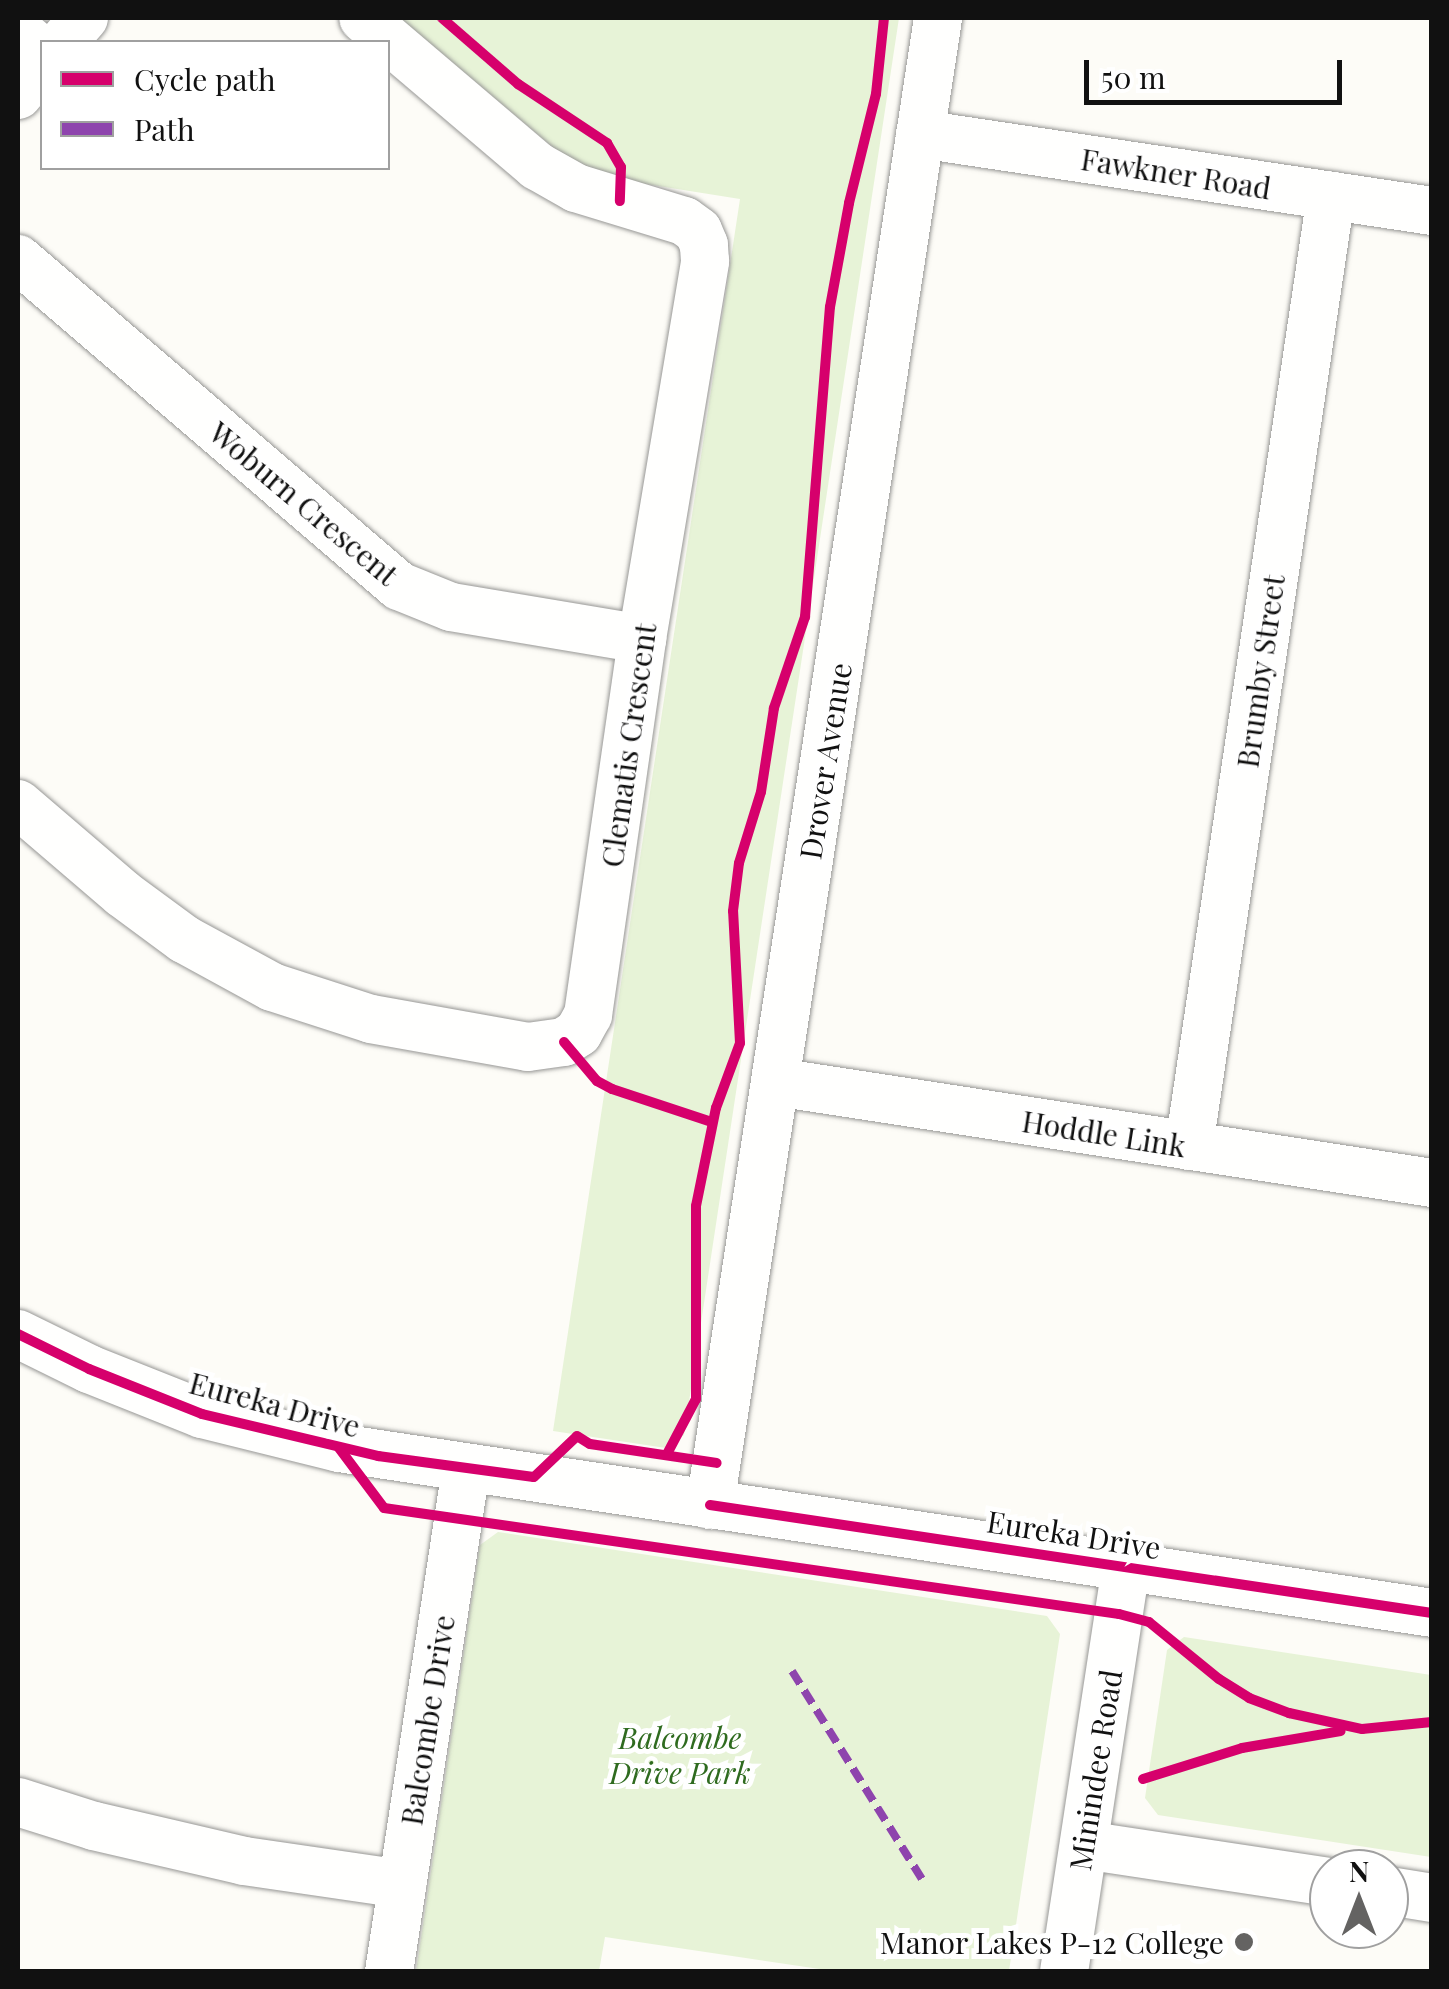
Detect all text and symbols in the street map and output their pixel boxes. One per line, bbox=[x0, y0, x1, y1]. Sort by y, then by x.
legend bbox=[40, 40, 390, 170]
scale bar bbox=[1089, 40, 1346, 102]
text: 50 m bbox=[1101, 57, 1166, 97]
text: Cycle path bbox=[134, 59, 276, 99]
text: Path bbox=[134, 109, 195, 149]
street label: Fawkner Road bbox=[1078, 140, 1274, 206]
street label: Woburn Crescent bbox=[202, 414, 406, 592]
street label: Brumby Street bbox=[1229, 572, 1291, 770]
street label: Clematis Crescent bbox=[593, 621, 663, 869]
street label: Drover Avenue bbox=[792, 659, 858, 863]
street label: Hoddle Link bbox=[1020, 1102, 1188, 1164]
street label: Eureka Drive bbox=[186, 1364, 364, 1444]
street label: Eureka Drive bbox=[984, 1502, 1164, 1566]
street label: Balcombe Drive bbox=[393, 1612, 461, 1828]
street label: Minindee Road bbox=[1061, 1667, 1129, 1873]
park label: Balcombe Drive Park bbox=[609, 1719, 751, 1790]
north arrow bbox=[1309, 1849, 1409, 1949]
text: N bbox=[1349, 1852, 1369, 1889]
place label: Manor Lakes P-12 College bbox=[879, 1924, 1224, 1960]
marker: Manor Lakes P-12 College bbox=[1233, 1931, 1255, 1953]

